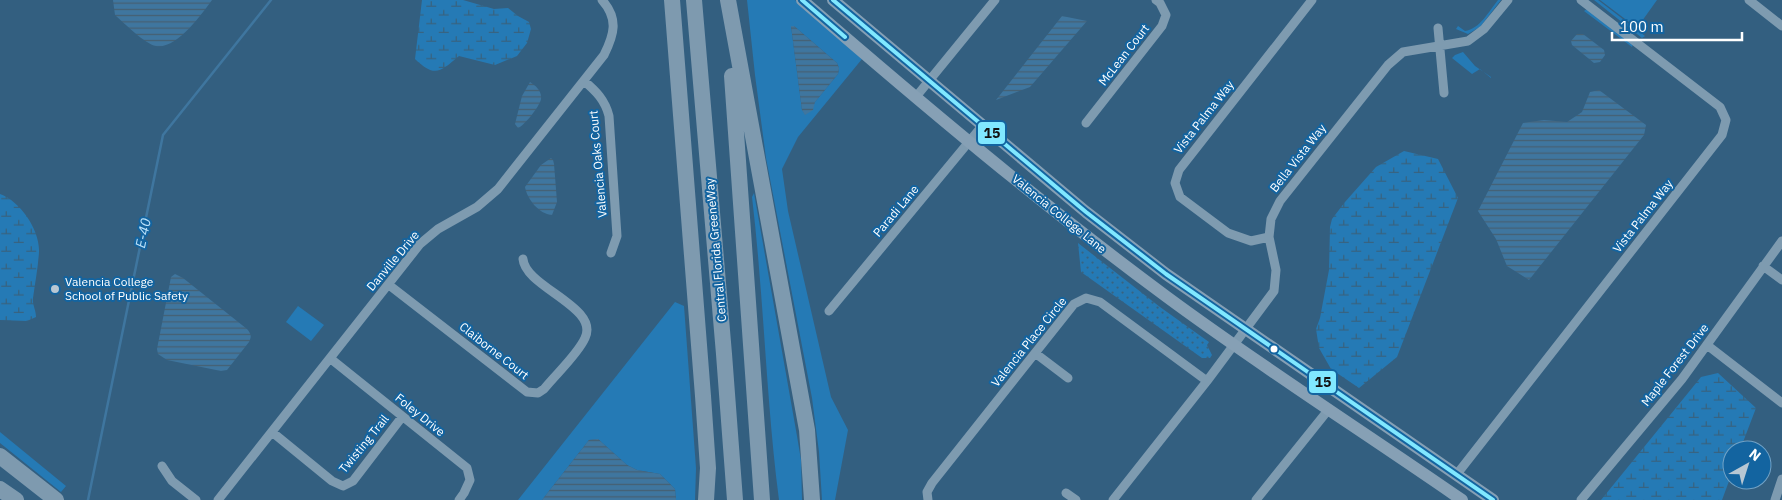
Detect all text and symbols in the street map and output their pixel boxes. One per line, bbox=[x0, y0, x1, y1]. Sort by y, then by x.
scale bar bbox=[1612, 10, 1742, 42]
text: 100 m bbox=[1620, 17, 1664, 36]
street label: McLean Court bbox=[1095, 21, 1152, 88]
street label: Vista Palma Way bbox=[1170, 77, 1237, 156]
street label: Valencia Oaks Court bbox=[585, 110, 610, 218]
line badge: 15 bbox=[977, 121, 1006, 145]
street label: Bella Vista Way bbox=[1266, 121, 1329, 195]
text: 15 bbox=[984, 124, 1000, 142]
street label: Valencia College Lane bbox=[1009, 171, 1110, 257]
street label: Vista Palma Way bbox=[1609, 176, 1676, 255]
street label: Central Florida GreeneWay bbox=[702, 178, 729, 323]
street label: Paradi Lane bbox=[870, 181, 922, 240]
water label: E-40 bbox=[131, 216, 155, 250]
street label: Danville Drive bbox=[363, 227, 422, 294]
place label: Valencia College School of Public Safety bbox=[65, 274, 188, 303]
marker: Valencia College School of Public Safety bbox=[49, 283, 61, 295]
street label: Valencia Place Circle bbox=[988, 293, 1070, 390]
street label: Claiborne Court bbox=[457, 319, 532, 382]
street label: Maple Forest Drive bbox=[1638, 320, 1712, 409]
unlabelled marker bbox=[1269, 344, 1279, 354]
line badge: 15 bbox=[1308, 370, 1337, 394]
text: 15 bbox=[1315, 373, 1331, 391]
street label: Foley Drive bbox=[392, 390, 449, 439]
street label: Twisting Trail bbox=[335, 411, 392, 476]
north arrow bbox=[1722, 440, 1772, 490]
text: N bbox=[1746, 445, 1765, 465]

